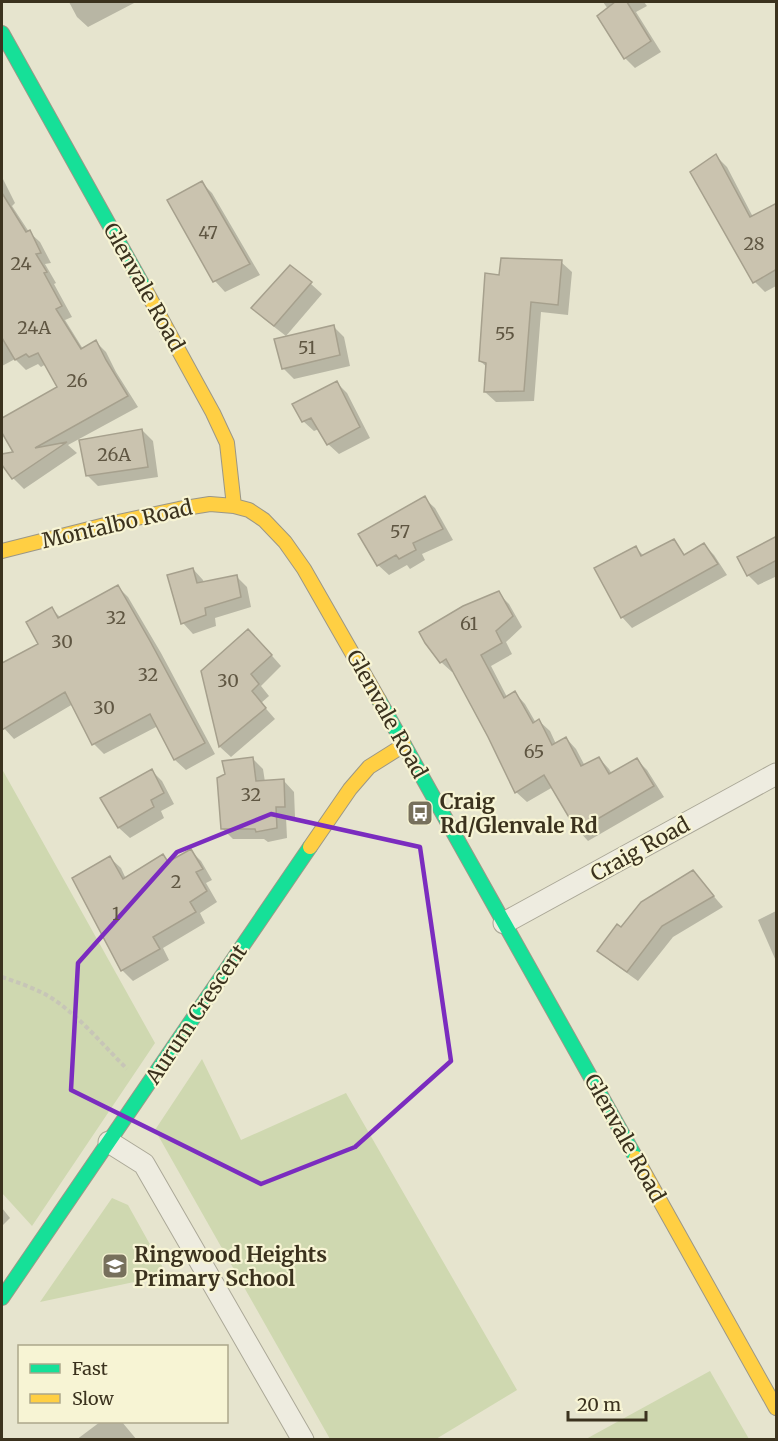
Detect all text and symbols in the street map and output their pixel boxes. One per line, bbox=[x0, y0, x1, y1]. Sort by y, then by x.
street label: Glenvale Road bbox=[98, 218, 191, 356]
house number: 47 bbox=[198, 221, 218, 244]
house number: 28 bbox=[743, 232, 765, 255]
house number: 24 bbox=[10, 252, 32, 275]
house number: 24A bbox=[17, 316, 51, 339]
house number: 55 bbox=[495, 322, 515, 345]
house number: 51 bbox=[298, 336, 316, 359]
house number: 26 bbox=[66, 369, 88, 392]
house number: 26A bbox=[97, 443, 131, 466]
street label: Montalbo Road bbox=[39, 493, 195, 554]
house number: 57 bbox=[390, 520, 410, 543]
house number: 32 bbox=[106, 606, 126, 629]
house number: 61 bbox=[460, 612, 478, 635]
house number: 30 bbox=[51, 630, 73, 653]
street label: Glenvale Road bbox=[341, 645, 434, 783]
house number: 32 bbox=[138, 663, 158, 686]
house number: 30 bbox=[217, 669, 239, 692]
house number: 30 bbox=[93, 696, 115, 719]
house number: 65 bbox=[524, 740, 544, 763]
house number: 32 bbox=[241, 783, 261, 806]
place label: Craig Rd/Glenvale Rd bbox=[440, 788, 598, 839]
bus stop icon: Craig Rd/Glenvale Rd bbox=[405, 798, 435, 828]
street label: Craig Road bbox=[586, 811, 695, 887]
house number: 2 bbox=[171, 870, 181, 893]
house number: 1 bbox=[112, 902, 120, 925]
street label: Aurum Crescent bbox=[139, 939, 253, 1090]
street label: Glenvale Road bbox=[579, 1069, 672, 1207]
place label: Ringwood Heights Primary School bbox=[134, 1241, 327, 1292]
school or university icon: Ringwood Heights Primary School bbox=[100, 1251, 130, 1281]
legend bbox=[18, 1345, 228, 1423]
text: Fast bbox=[72, 1357, 108, 1380]
scale bar bbox=[568, 1384, 646, 1422]
text: Slow bbox=[72, 1387, 115, 1410]
text: 20 m bbox=[577, 1393, 621, 1416]

